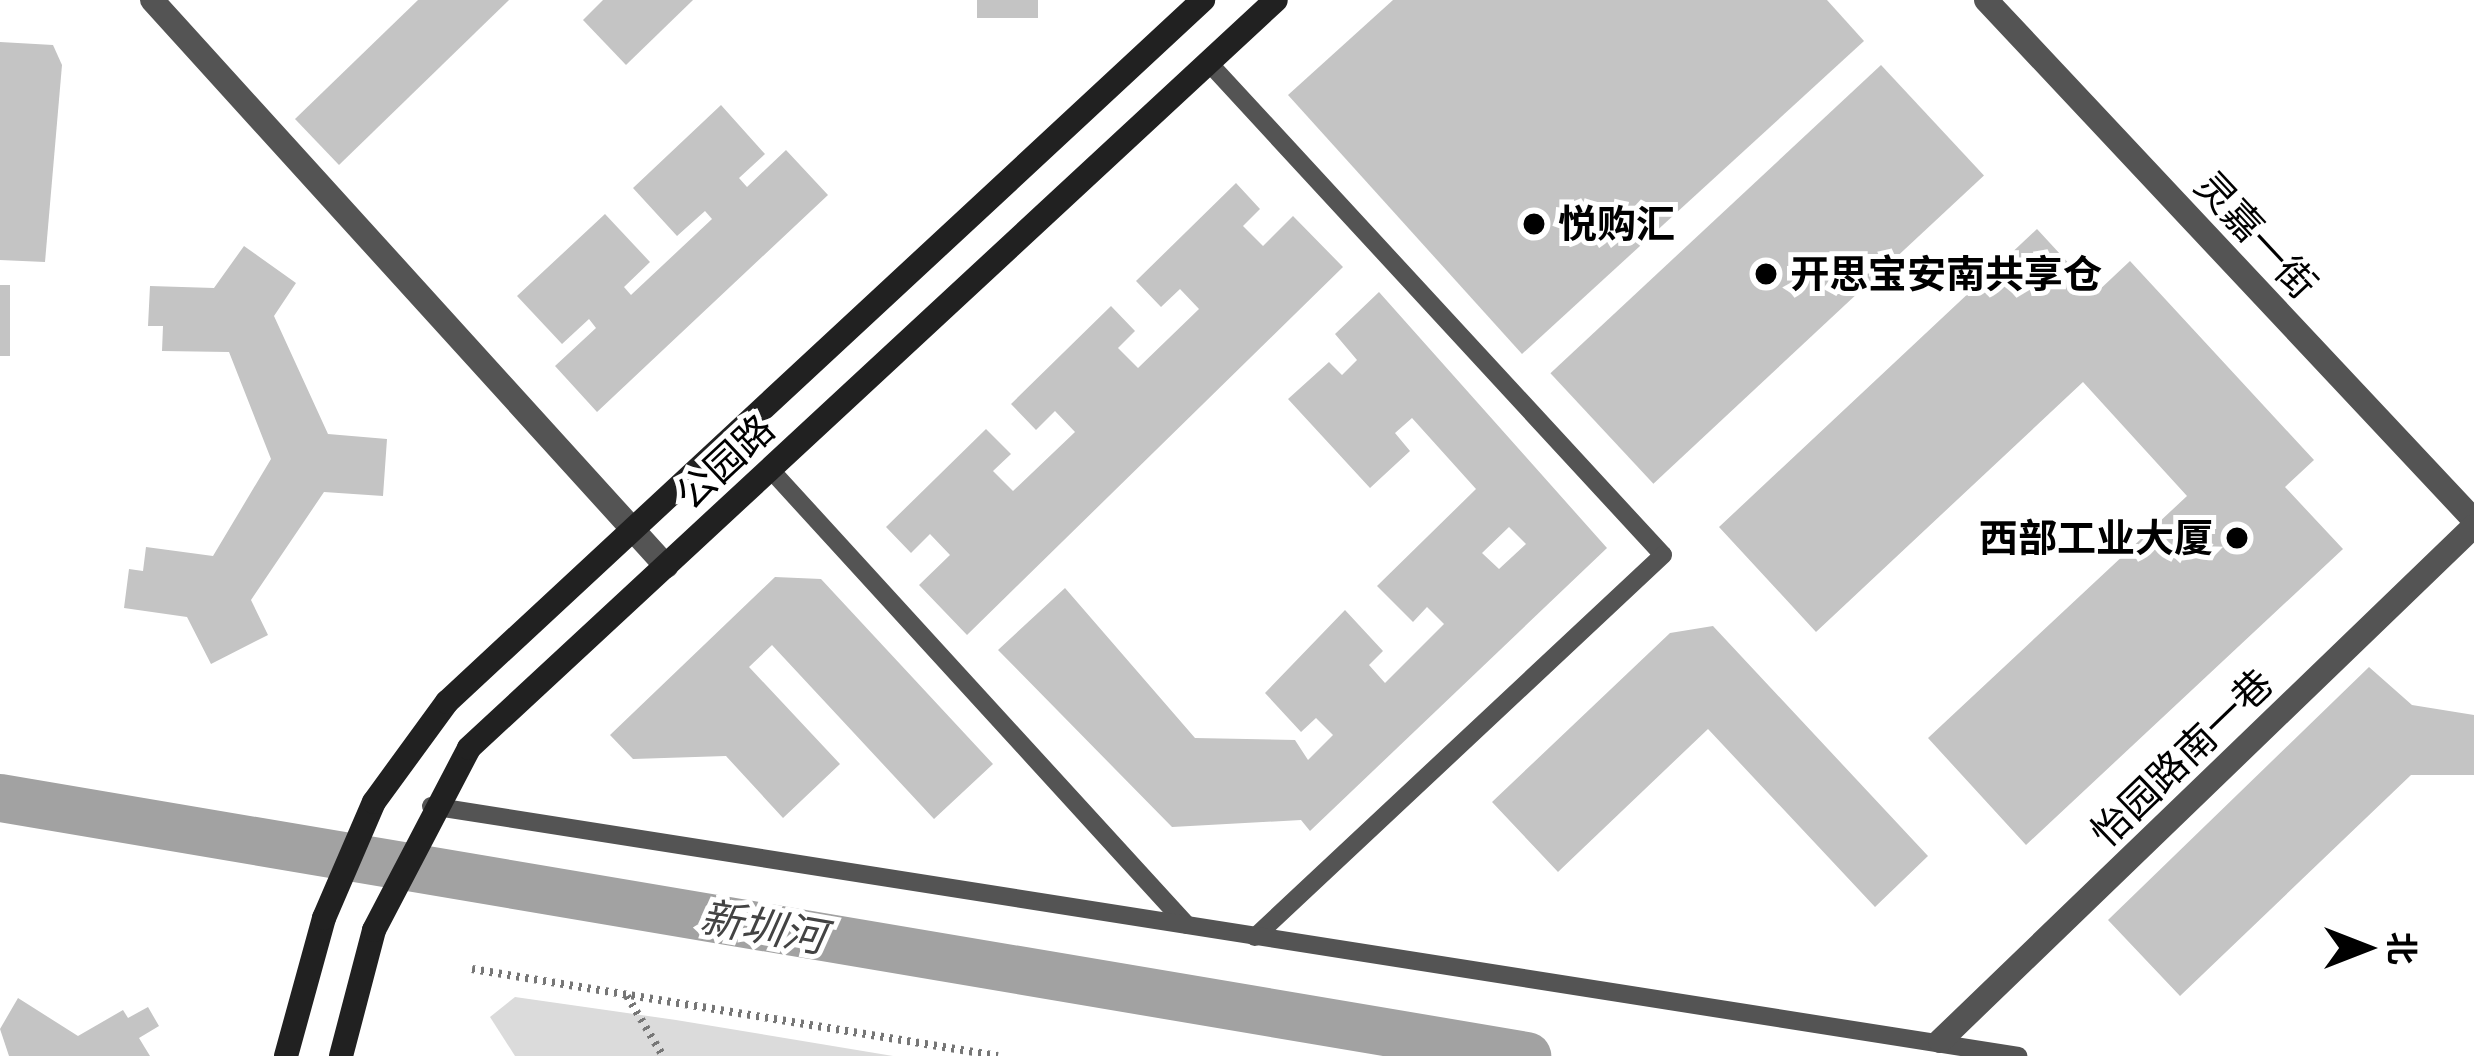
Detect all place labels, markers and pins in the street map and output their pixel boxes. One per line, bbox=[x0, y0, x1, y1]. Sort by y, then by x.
place label: 悦购汇 bbox=[1558, 201, 1675, 247]
marker: 悦购汇 bbox=[1521, 211, 1547, 237]
place label: 开思宝安南共享仓 bbox=[1790, 251, 2102, 297]
marker: 开思宝安南共享仓 bbox=[1753, 261, 1779, 287]
place label: 西部工业大厦 bbox=[1979, 515, 2213, 561]
marker: 西部工业大厦 bbox=[2224, 525, 2250, 551]

